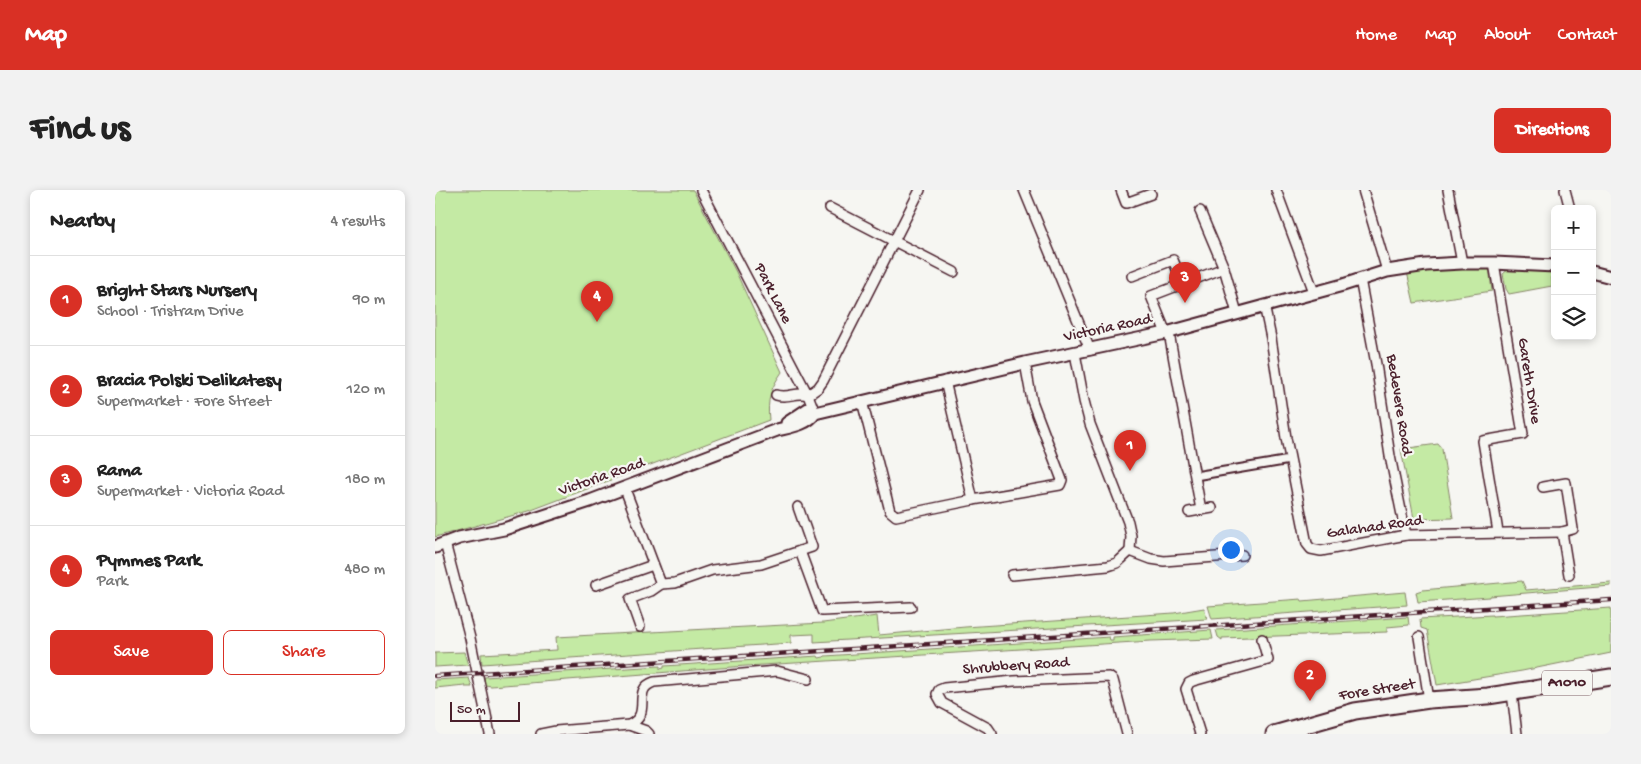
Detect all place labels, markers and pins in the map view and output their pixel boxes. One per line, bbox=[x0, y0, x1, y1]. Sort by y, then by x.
pin: 3 bbox=[1169, 262, 1201, 303]
pin: 4 bbox=[581, 281, 613, 322]
pin: 1 bbox=[1114, 430, 1146, 471]
pin: 2 bbox=[1294, 660, 1326, 701]

